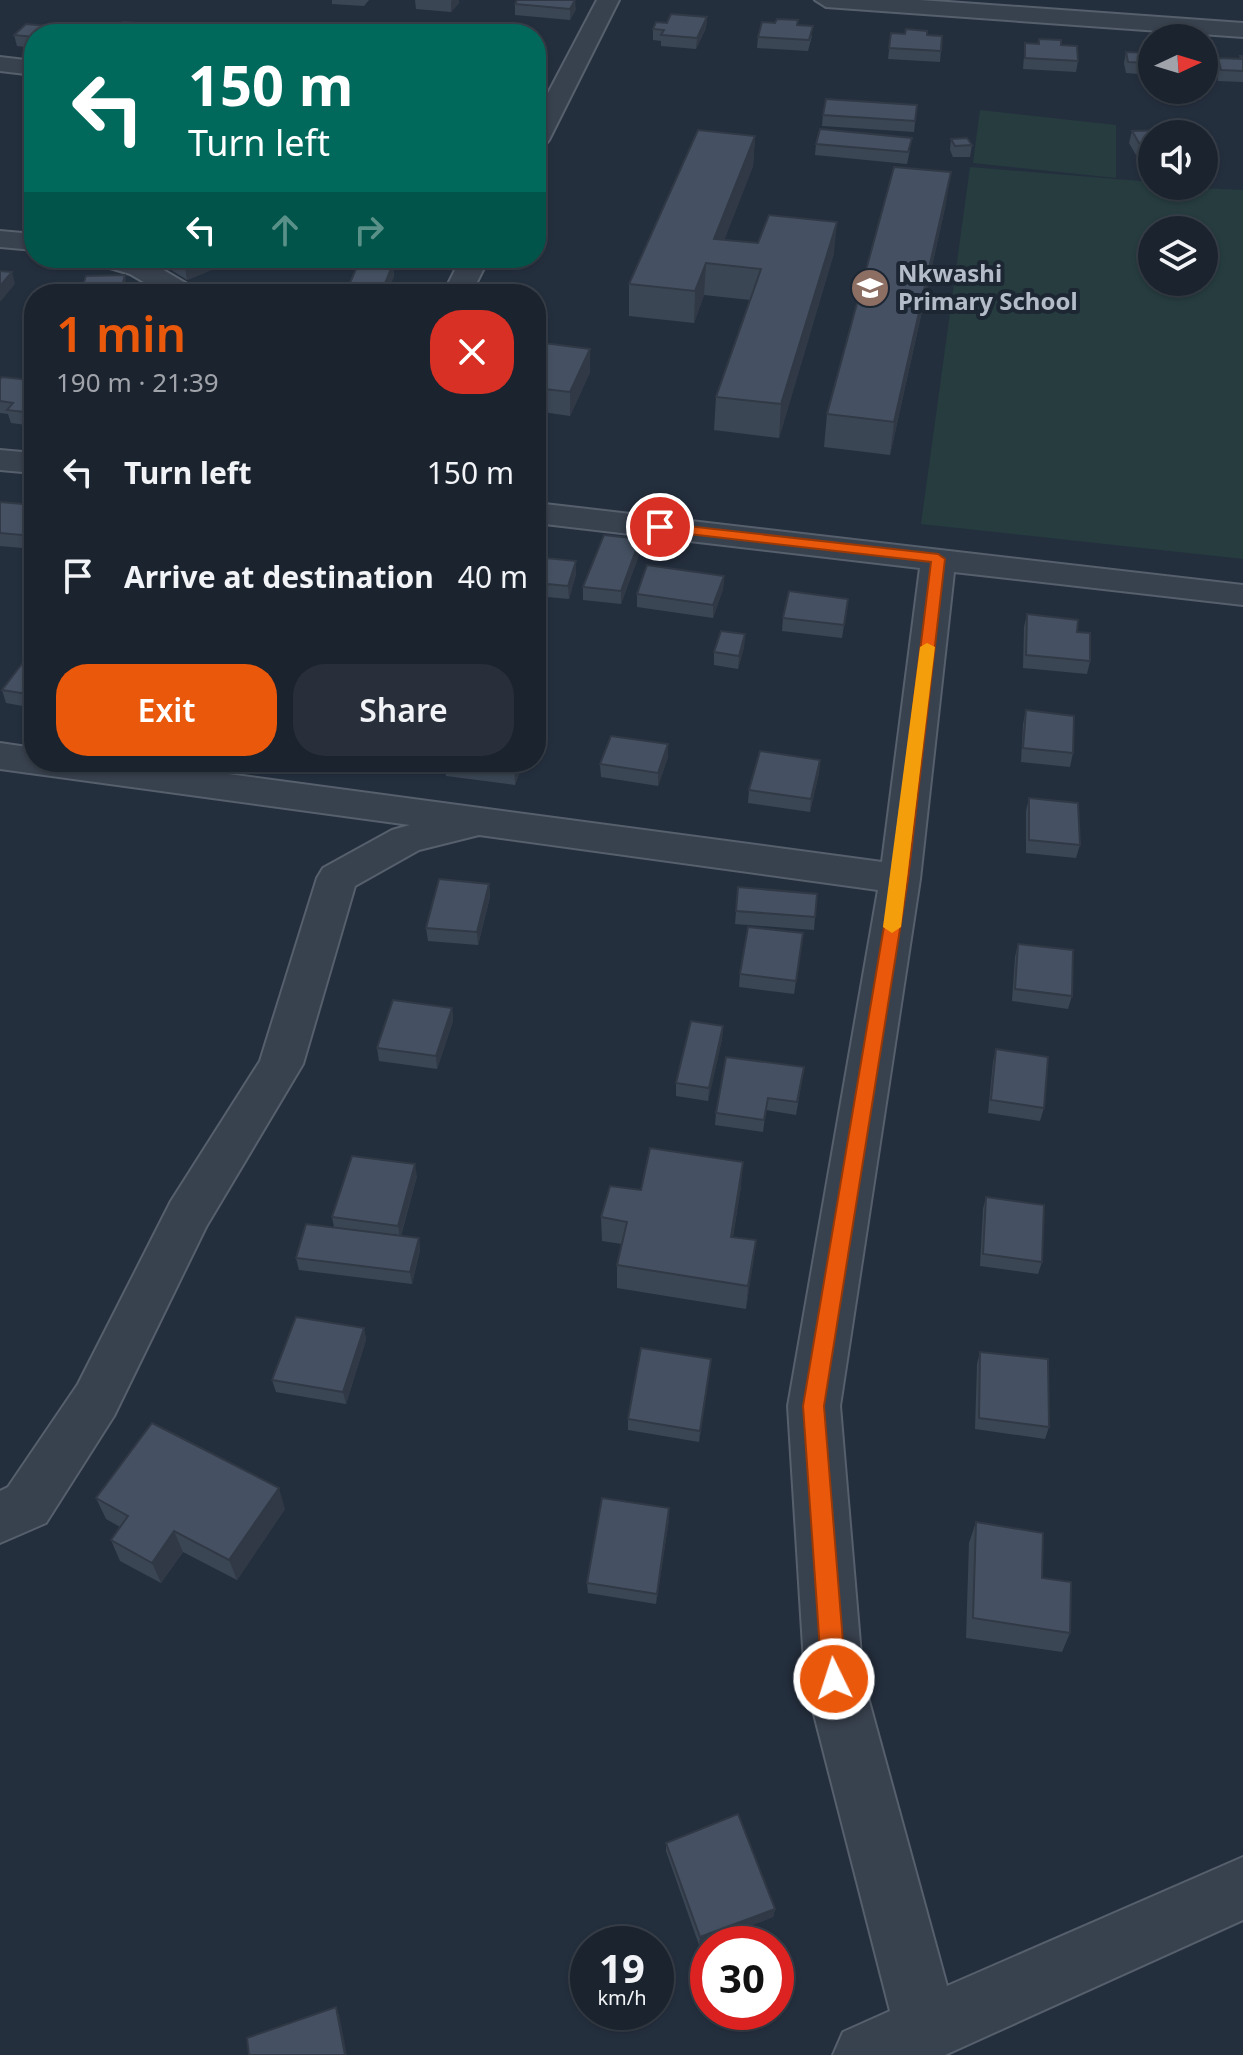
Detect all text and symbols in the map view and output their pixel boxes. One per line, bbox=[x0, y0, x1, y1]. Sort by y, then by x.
north arrow bbox=[1138, 24, 1218, 104]
map controls bbox=[1138, 24, 1218, 296]
text: 150 m bbox=[188, 46, 353, 122]
icon: left bbox=[56, 56, 160, 160]
text: Turn left bbox=[188, 118, 330, 167]
button: sound bbox=[1138, 120, 1218, 200]
icon: left bbox=[179, 208, 223, 252]
icon: ahead bbox=[263, 208, 307, 252]
icon: right bbox=[347, 208, 391, 252]
button: layers bbox=[1138, 216, 1218, 296]
place label: Nkwashi Primary School bbox=[898, 256, 1078, 317]
school or university icon: Nkwashi Primary School bbox=[849, 267, 891, 309]
text: 1 min bbox=[56, 301, 186, 366]
button: close bbox=[430, 310, 514, 394]
text: 190 m · 21:39 bbox=[56, 364, 219, 400]
icon: left bbox=[56, 450, 100, 494]
text: Turn left bbox=[124, 452, 252, 493]
text: 150 m bbox=[427, 452, 514, 493]
pin bbox=[626, 493, 694, 561]
icon: arrive bbox=[638, 505, 682, 549]
icon: arrive bbox=[56, 554, 100, 598]
text: Arrive at destination bbox=[124, 556, 434, 597]
text: 40 m bbox=[458, 556, 528, 597]
button: Exit bbox=[56, 664, 277, 756]
button: Share bbox=[293, 664, 514, 756]
position arrow bbox=[792, 1637, 876, 1721]
speed limit sign: 30 bbox=[690, 1926, 794, 2030]
text: 19 bbox=[599, 1940, 645, 1995]
text: km/h bbox=[597, 1984, 647, 2011]

